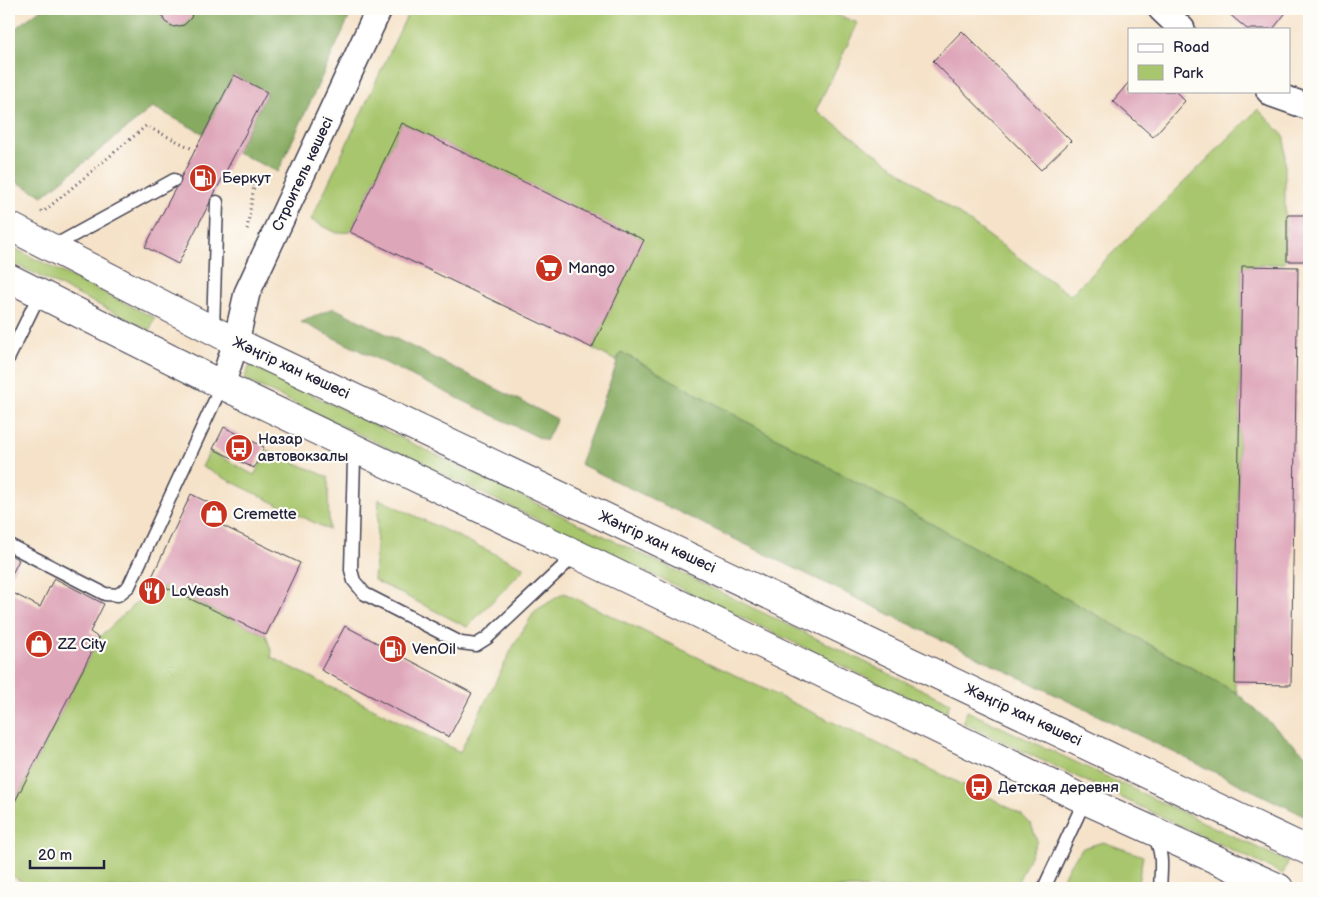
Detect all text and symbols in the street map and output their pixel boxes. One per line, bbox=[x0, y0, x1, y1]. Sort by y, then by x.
legend bbox=[1128, 28, 1290, 92]
text: Road bbox=[1173, 38, 1209, 57]
text: Park bbox=[1173, 64, 1204, 83]
street label: Строитель көшесі bbox=[268, 114, 338, 234]
fuel station icon: Беркут bbox=[188, 163, 218, 193]
place label: Беркут bbox=[222, 169, 271, 188]
supermarket icon: Mango bbox=[534, 253, 564, 283]
place label: Mango bbox=[568, 259, 615, 278]
street label: Жәңгір хан көшесі bbox=[229, 332, 353, 404]
place label: Назар автовокзалы bbox=[258, 430, 348, 466]
bus stop icon: Назар автовокзалы bbox=[224, 433, 254, 463]
shop icon: Cremette bbox=[199, 499, 229, 529]
place label: Cremette bbox=[233, 505, 297, 524]
street label: Жәңгір хан көшесі bbox=[595, 506, 719, 578]
restaurant icon: LoVeash bbox=[137, 576, 167, 606]
place label: LoVeash bbox=[171, 582, 229, 601]
shop icon: ZZ City bbox=[24, 629, 54, 659]
fuel station icon: VenOil bbox=[378, 634, 408, 664]
place label: ZZ City bbox=[57, 635, 106, 654]
place label: VenOil bbox=[412, 640, 456, 659]
street label: Жәңгір хан көшесі bbox=[961, 679, 1085, 751]
bus stop icon: Детская деревня bbox=[964, 772, 994, 802]
place label: Детская деревня bbox=[998, 778, 1119, 797]
scale bar bbox=[30, 837, 104, 869]
text: 20 m bbox=[38, 846, 72, 865]

